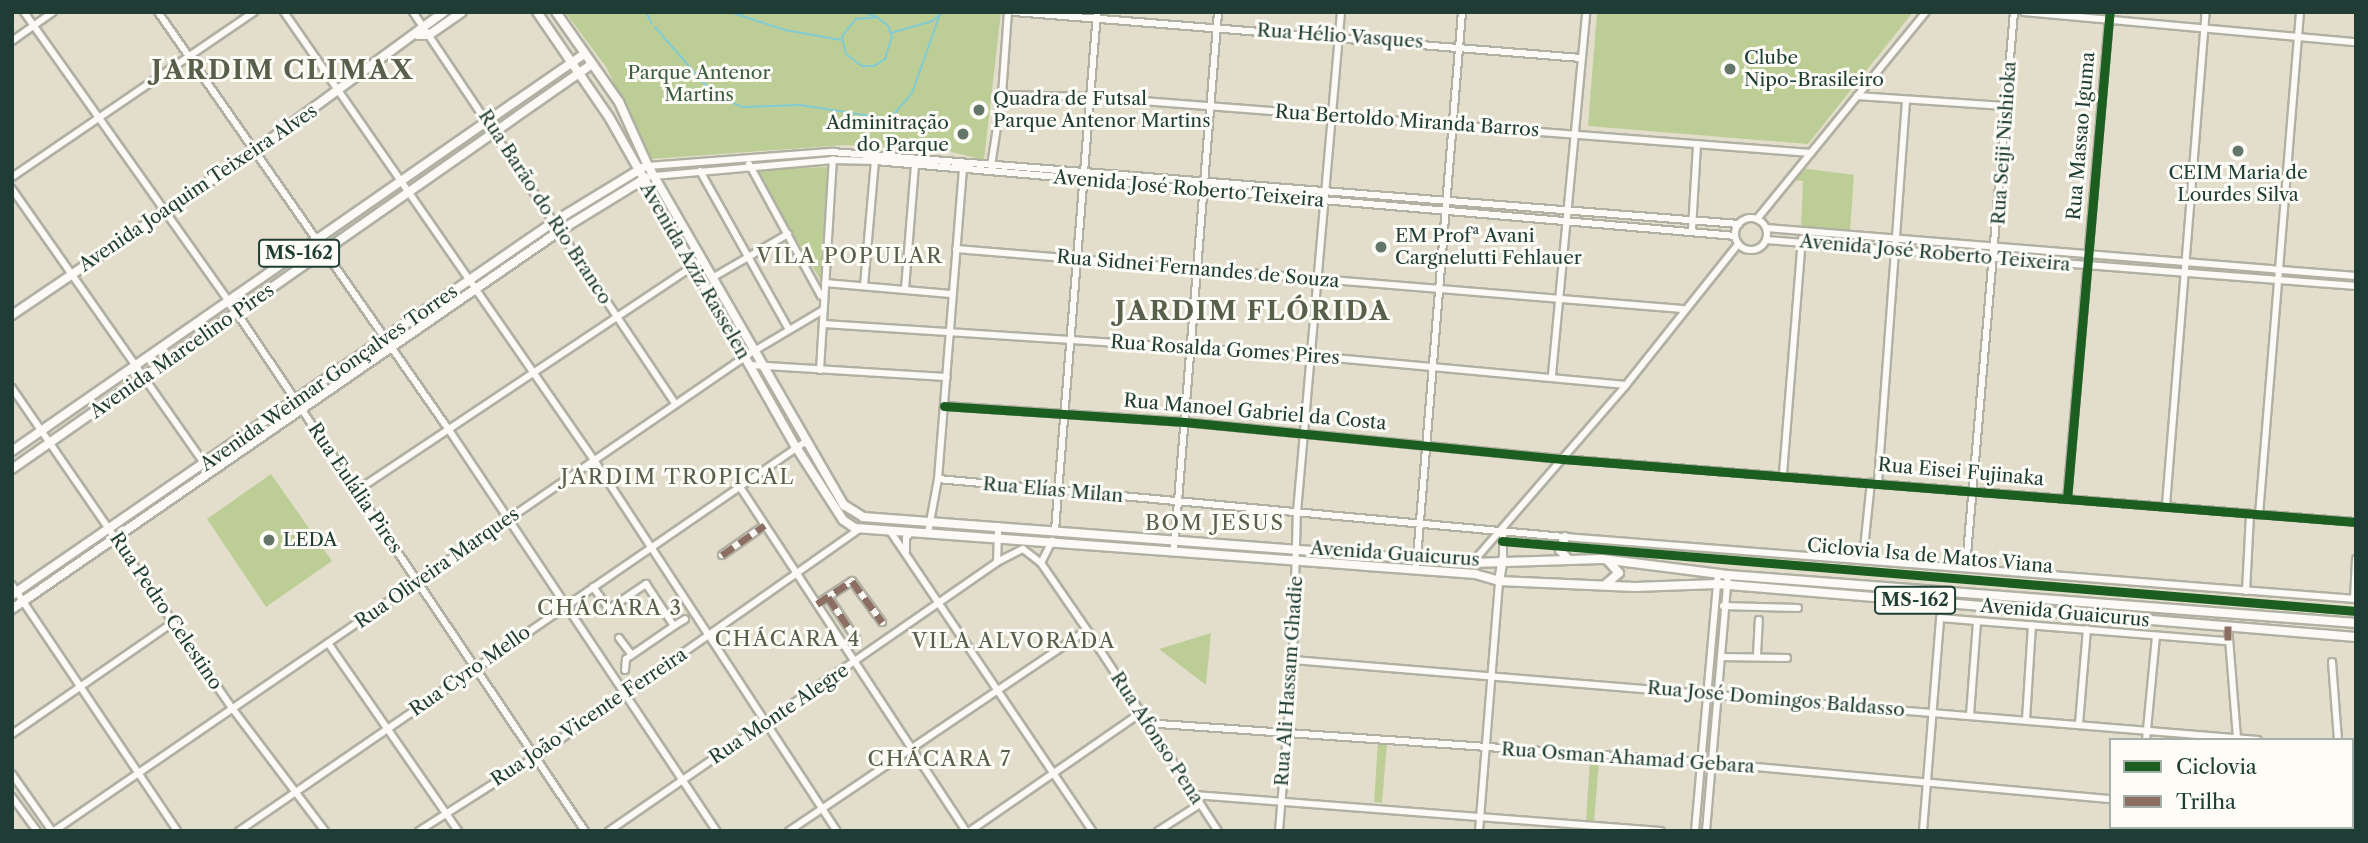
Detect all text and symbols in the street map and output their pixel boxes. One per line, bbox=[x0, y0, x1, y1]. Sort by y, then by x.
street label: Rua Hélio Vasques bbox=[1256, 19, 1424, 53]
place label: Clube Nipo-Brasileiro bbox=[1744, 47, 1884, 91]
street label: Rua Massao Iguma bbox=[2062, 51, 2100, 221]
district label: JARDIM CLIMAX bbox=[153, 55, 413, 87]
street label: Rua Seiji Nishioka bbox=[1987, 60, 2021, 226]
marker: Clube Nipo-Brasileiro bbox=[1722, 61, 1738, 77]
park label: Parque Antenor Martins bbox=[627, 62, 771, 106]
place label: Quadra de Futsal Parque Antenor Martins bbox=[993, 88, 1212, 132]
street label: Avenida Joaquim Teixeira Alves bbox=[74, 99, 322, 277]
street label: Rua Bertoldo Miranda Barros bbox=[1274, 100, 1540, 142]
marker: Quadra de Futsal Parque Antenor Martins bbox=[971, 102, 987, 118]
street label: Rua Barão do Rio Branco bbox=[473, 105, 617, 309]
place label: Adminitração do Parque bbox=[826, 112, 949, 156]
marker: Adminitração do Parque bbox=[955, 126, 971, 142]
marker: CEIM Maria de Lourdes Silva bbox=[2230, 143, 2246, 159]
place label: CEIM Maria de Lourdes Silva bbox=[2168, 162, 2308, 206]
street label: Avenida José Roberto Teixeira bbox=[1052, 166, 1326, 212]
street label: Avenida Aziz Rasselen bbox=[635, 178, 755, 364]
place label: EM Profª Avani Cargnelutti Fehlauer bbox=[1395, 225, 1582, 269]
street label: Avenida José Roberto Teixeira bbox=[1798, 230, 2072, 276]
road number: MS-162 bbox=[257, 239, 341, 268]
marker: EM Profª Avani Cargnelutti Fehlauer bbox=[1373, 239, 1389, 255]
district label: VILA POPULAR bbox=[758, 243, 942, 269]
street label: Rua Sidnei Fernandes de Souza bbox=[1055, 245, 1341, 293]
street label: Avenida Marcelino Pires bbox=[85, 279, 279, 423]
street label: Avenida Weimar Gonçalves Torres bbox=[195, 279, 463, 477]
district label: JARDIM FLÓRIDA bbox=[1117, 296, 1389, 328]
street label: Rua Rosalda Gomes Pires bbox=[1109, 331, 1341, 369]
street label: Rua Manoel Gabriel da Costa bbox=[1122, 389, 1388, 435]
street label: Rua Eulália Pires bbox=[303, 418, 407, 558]
street label: Rua Eisei Fujinaka bbox=[1877, 453, 2045, 491]
district label: JARDIM TROPICAL bbox=[562, 464, 794, 490]
street label: Rua Elías Milan bbox=[982, 472, 1124, 508]
street label: Rua Oliveira Marques bbox=[350, 503, 524, 633]
district label: BOM JESUS bbox=[1146, 510, 1284, 536]
street label: Rua Pedro Celestino bbox=[105, 528, 227, 694]
place label: LEDA bbox=[283, 529, 337, 551]
marker: LEDA bbox=[261, 532, 277, 548]
street label: Ciclovia Isa de Matos Viana bbox=[1805, 534, 2055, 578]
street label: Avenida Guaicurus bbox=[1309, 537, 1481, 571]
street label: Rua Ali Hassam Ghadie bbox=[1270, 574, 1308, 788]
road number: MS-162 bbox=[1873, 586, 1957, 614]
street label: Avenida Guaicurus bbox=[1979, 594, 2151, 632]
district label: CHÁCARA 3 bbox=[538, 595, 682, 621]
street label: Rua Cyro Mello bbox=[405, 621, 535, 721]
district label: CHÁCARA 4 bbox=[715, 626, 861, 652]
district label: VILA ALVORADA bbox=[913, 628, 1115, 654]
street label: Rua João Vicente Ferreira bbox=[486, 643, 692, 791]
street label: Rua Monte Alegre bbox=[705, 659, 853, 769]
street label: Rua Afonso Pena bbox=[1105, 667, 1209, 809]
street label: Rua José Domingos Baldasso bbox=[1646, 676, 1906, 722]
street label: Rua Osman Ahamad Gebara bbox=[1500, 738, 1756, 778]
legend bbox=[2109, 738, 2354, 829]
district label: CHÁCARA 7 bbox=[868, 746, 1012, 772]
text: Ciclovia bbox=[2176, 754, 2257, 779]
text: Trilha bbox=[2176, 789, 2236, 814]

